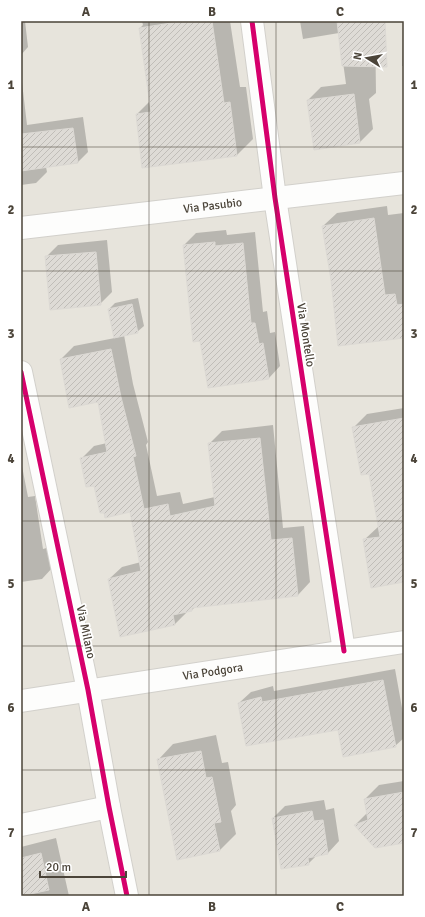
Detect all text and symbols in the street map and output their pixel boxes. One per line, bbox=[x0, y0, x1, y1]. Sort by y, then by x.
text: A bbox=[82, 4, 91, 20]
text: B bbox=[208, 4, 216, 20]
text: C bbox=[336, 4, 344, 20]
north arrow bbox=[347, 38, 387, 78]
text: N bbox=[351, 51, 365, 61]
text: 1 bbox=[7, 77, 15, 93]
text: 1 bbox=[410, 77, 418, 93]
street label: Via Pasubio bbox=[182, 195, 243, 217]
text: 2 bbox=[7, 202, 15, 218]
text: 2 bbox=[410, 202, 418, 218]
street label: Via Montello bbox=[293, 302, 318, 368]
text: 3 bbox=[7, 326, 15, 342]
text: 3 bbox=[410, 326, 418, 342]
text: 4 bbox=[7, 451, 15, 467]
text: 4 bbox=[410, 451, 418, 467]
text: 5 bbox=[7, 576, 15, 592]
text: 5 bbox=[410, 576, 418, 592]
street label: Via Milano bbox=[73, 604, 98, 660]
street label: Via Podgora bbox=[182, 660, 244, 684]
text: 6 bbox=[7, 700, 15, 716]
text: 6 bbox=[410, 700, 418, 716]
text: 7 bbox=[7, 825, 15, 841]
text: 7 bbox=[410, 825, 418, 841]
scale bar bbox=[40, 853, 126, 879]
text: 20 m bbox=[46, 860, 71, 875]
text: A bbox=[82, 899, 91, 915]
text: B bbox=[208, 899, 216, 915]
text: C bbox=[336, 899, 344, 915]

